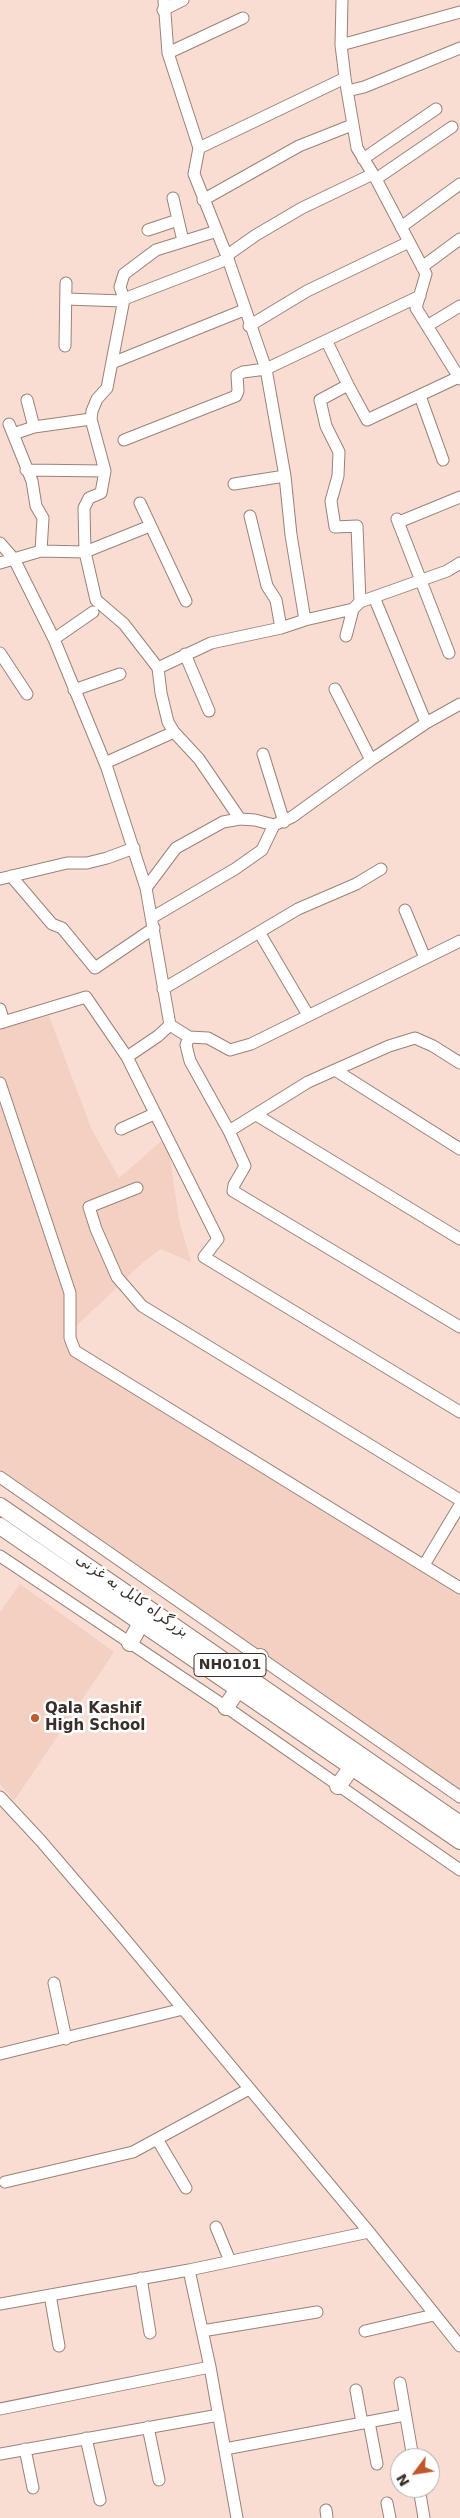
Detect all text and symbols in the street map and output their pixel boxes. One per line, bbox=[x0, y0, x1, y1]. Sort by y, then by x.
street label: بزرگراه کابل به غزنی bbox=[72, 1550, 192, 1642]
road number: NH0101 bbox=[194, 1654, 266, 1676]
place label: Qala Kashif High School bbox=[45, 1700, 145, 1735]
marker: Qala Kashif High School bbox=[29, 1712, 41, 1724]
north arrow bbox=[390, 2448, 440, 2498]
text: N bbox=[393, 2471, 413, 2489]

